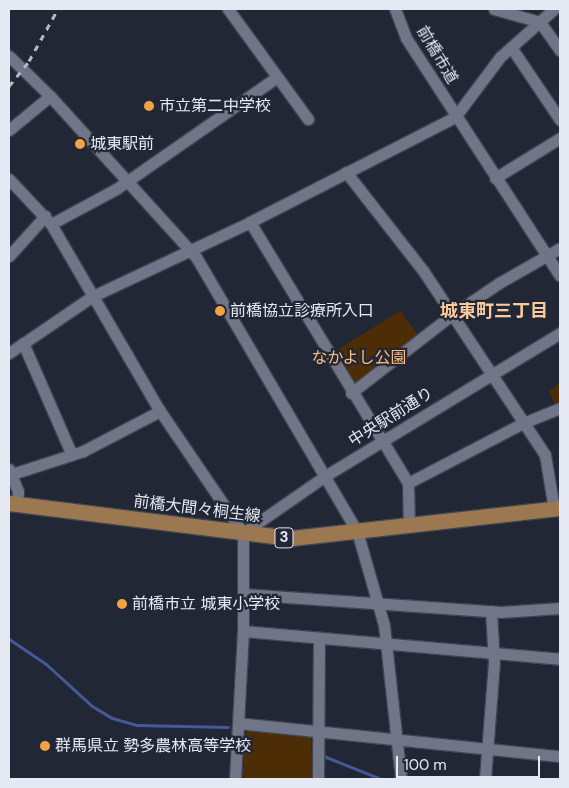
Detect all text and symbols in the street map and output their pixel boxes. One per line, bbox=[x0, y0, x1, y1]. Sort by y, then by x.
street label: 前橋市道 bbox=[412, 23, 462, 87]
place label: 市立第二中学校 bbox=[159, 96, 271, 116]
marker: 市立第二中学校 bbox=[143, 100, 155, 112]
place label: 城東駅前 bbox=[90, 134, 154, 154]
marker: 城東駅前 bbox=[74, 138, 86, 150]
district label: 城東町三丁目 bbox=[440, 300, 548, 322]
place label: 前橋協立診療所入口 bbox=[230, 301, 374, 321]
marker: 前橋協立診療所入口 bbox=[214, 305, 226, 317]
park label: なかよし公園 bbox=[311, 348, 407, 368]
street label: 中央駅前通り bbox=[345, 383, 437, 451]
street label: 前橋大間々桐生線 bbox=[132, 492, 262, 526]
road number: 3 bbox=[274, 526, 294, 550]
place label: 前橋市立 城東小学校 bbox=[132, 594, 280, 614]
marker: 前橋市立 城東小学校 bbox=[116, 598, 128, 610]
place label: 群馬県立 勢多農林高等学校 bbox=[55, 736, 251, 756]
marker: 群馬県立 勢多農林高等学校 bbox=[39, 740, 51, 752]
scale bar bbox=[399, 746, 543, 778]
text: 100 m bbox=[404, 755, 447, 775]

